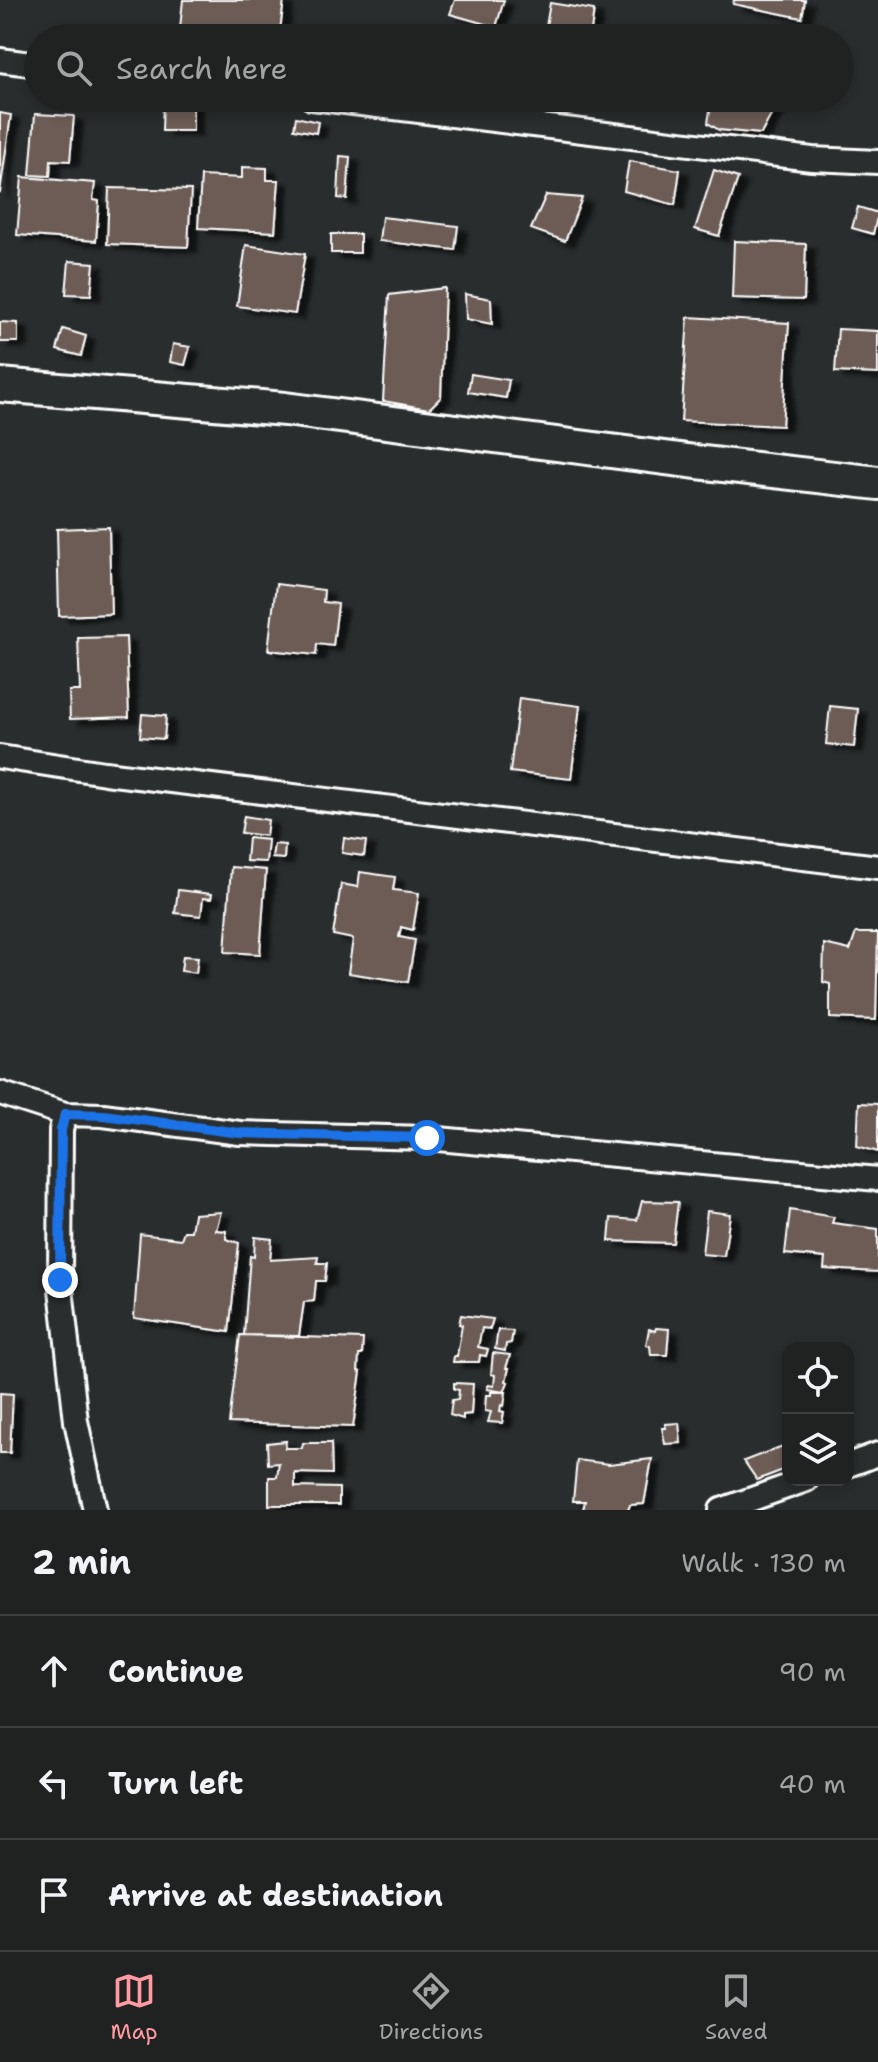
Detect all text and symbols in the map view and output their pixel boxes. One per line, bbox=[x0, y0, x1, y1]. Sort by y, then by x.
search box bbox=[24, 24, 854, 112]
icon: search bbox=[52, 46, 96, 90]
text: Search here bbox=[116, 48, 287, 89]
route start bbox=[409, 1120, 445, 1156]
route end bbox=[42, 1262, 78, 1298]
map controls bbox=[782, 1342, 854, 1486]
button: locate bbox=[782, 1342, 854, 1414]
button: layers bbox=[782, 1414, 854, 1486]
text: 2 min bbox=[32, 1539, 131, 1585]
text: Walk · 130 m bbox=[681, 1545, 846, 1580]
icon: ahead bbox=[32, 1649, 76, 1693]
text: Continue bbox=[108, 1651, 244, 1692]
text: 90 m bbox=[779, 1654, 846, 1689]
icon: left bbox=[32, 1761, 76, 1805]
text: Turn left bbox=[108, 1763, 243, 1804]
text: 40 m bbox=[779, 1766, 846, 1801]
icon: arrive bbox=[32, 1873, 76, 1917]
text: Arrive at destination bbox=[108, 1875, 443, 1916]
tab: Map bbox=[111, 1969, 158, 2046]
tab: Directions bbox=[379, 1969, 484, 2046]
tab: Saved bbox=[705, 1969, 767, 2046]

